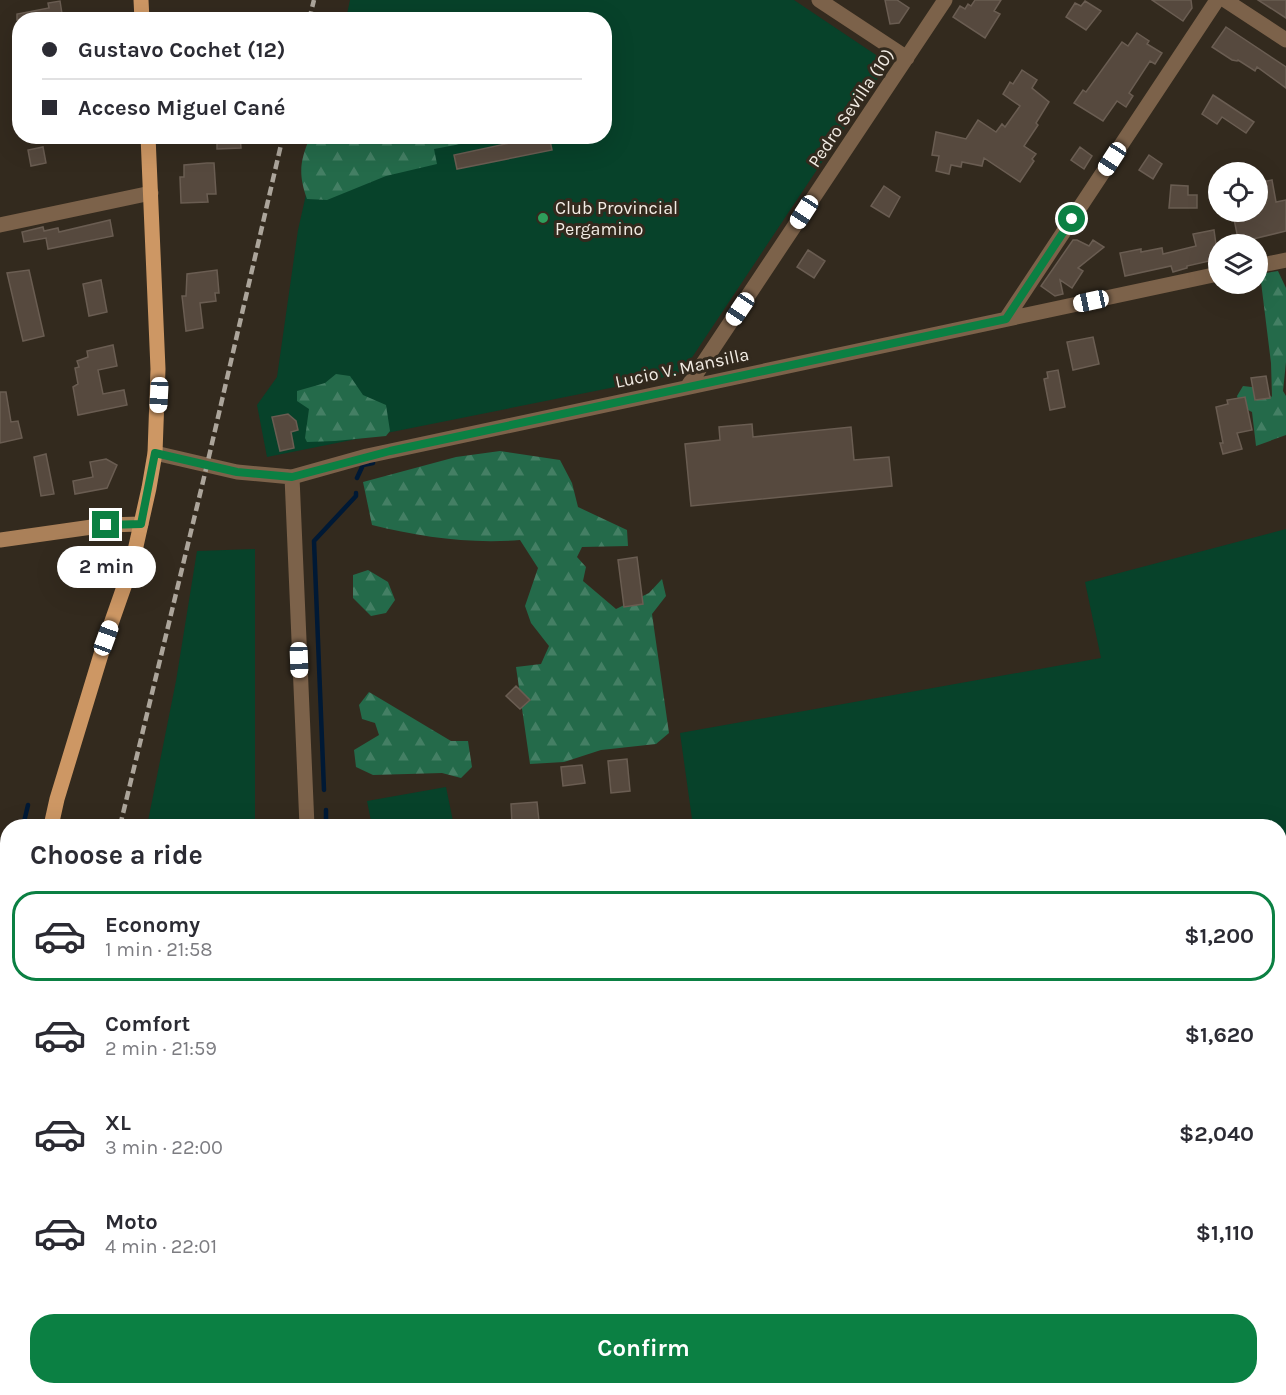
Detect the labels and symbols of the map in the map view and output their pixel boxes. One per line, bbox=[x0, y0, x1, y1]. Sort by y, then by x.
street label: Pedro Sevilla (10) bbox=[803, 44, 899, 172]
car bbox=[1095, 139, 1129, 179]
car bbox=[787, 192, 821, 232]
place label: Club Provincial Pergamino bbox=[555, 197, 678, 240]
route start bbox=[1058, 205, 1085, 232]
marker: Club Provincial Pergamino bbox=[536, 211, 550, 225]
car bbox=[1072, 288, 1110, 314]
car bbox=[722, 289, 758, 329]
street label: Lucio V. Mansilla bbox=[613, 343, 751, 393]
car bbox=[149, 377, 169, 413]
route end bbox=[92, 511, 119, 538]
callout: 2 min bbox=[57, 546, 156, 588]
car bbox=[91, 618, 121, 658]
car bbox=[289, 642, 309, 678]

